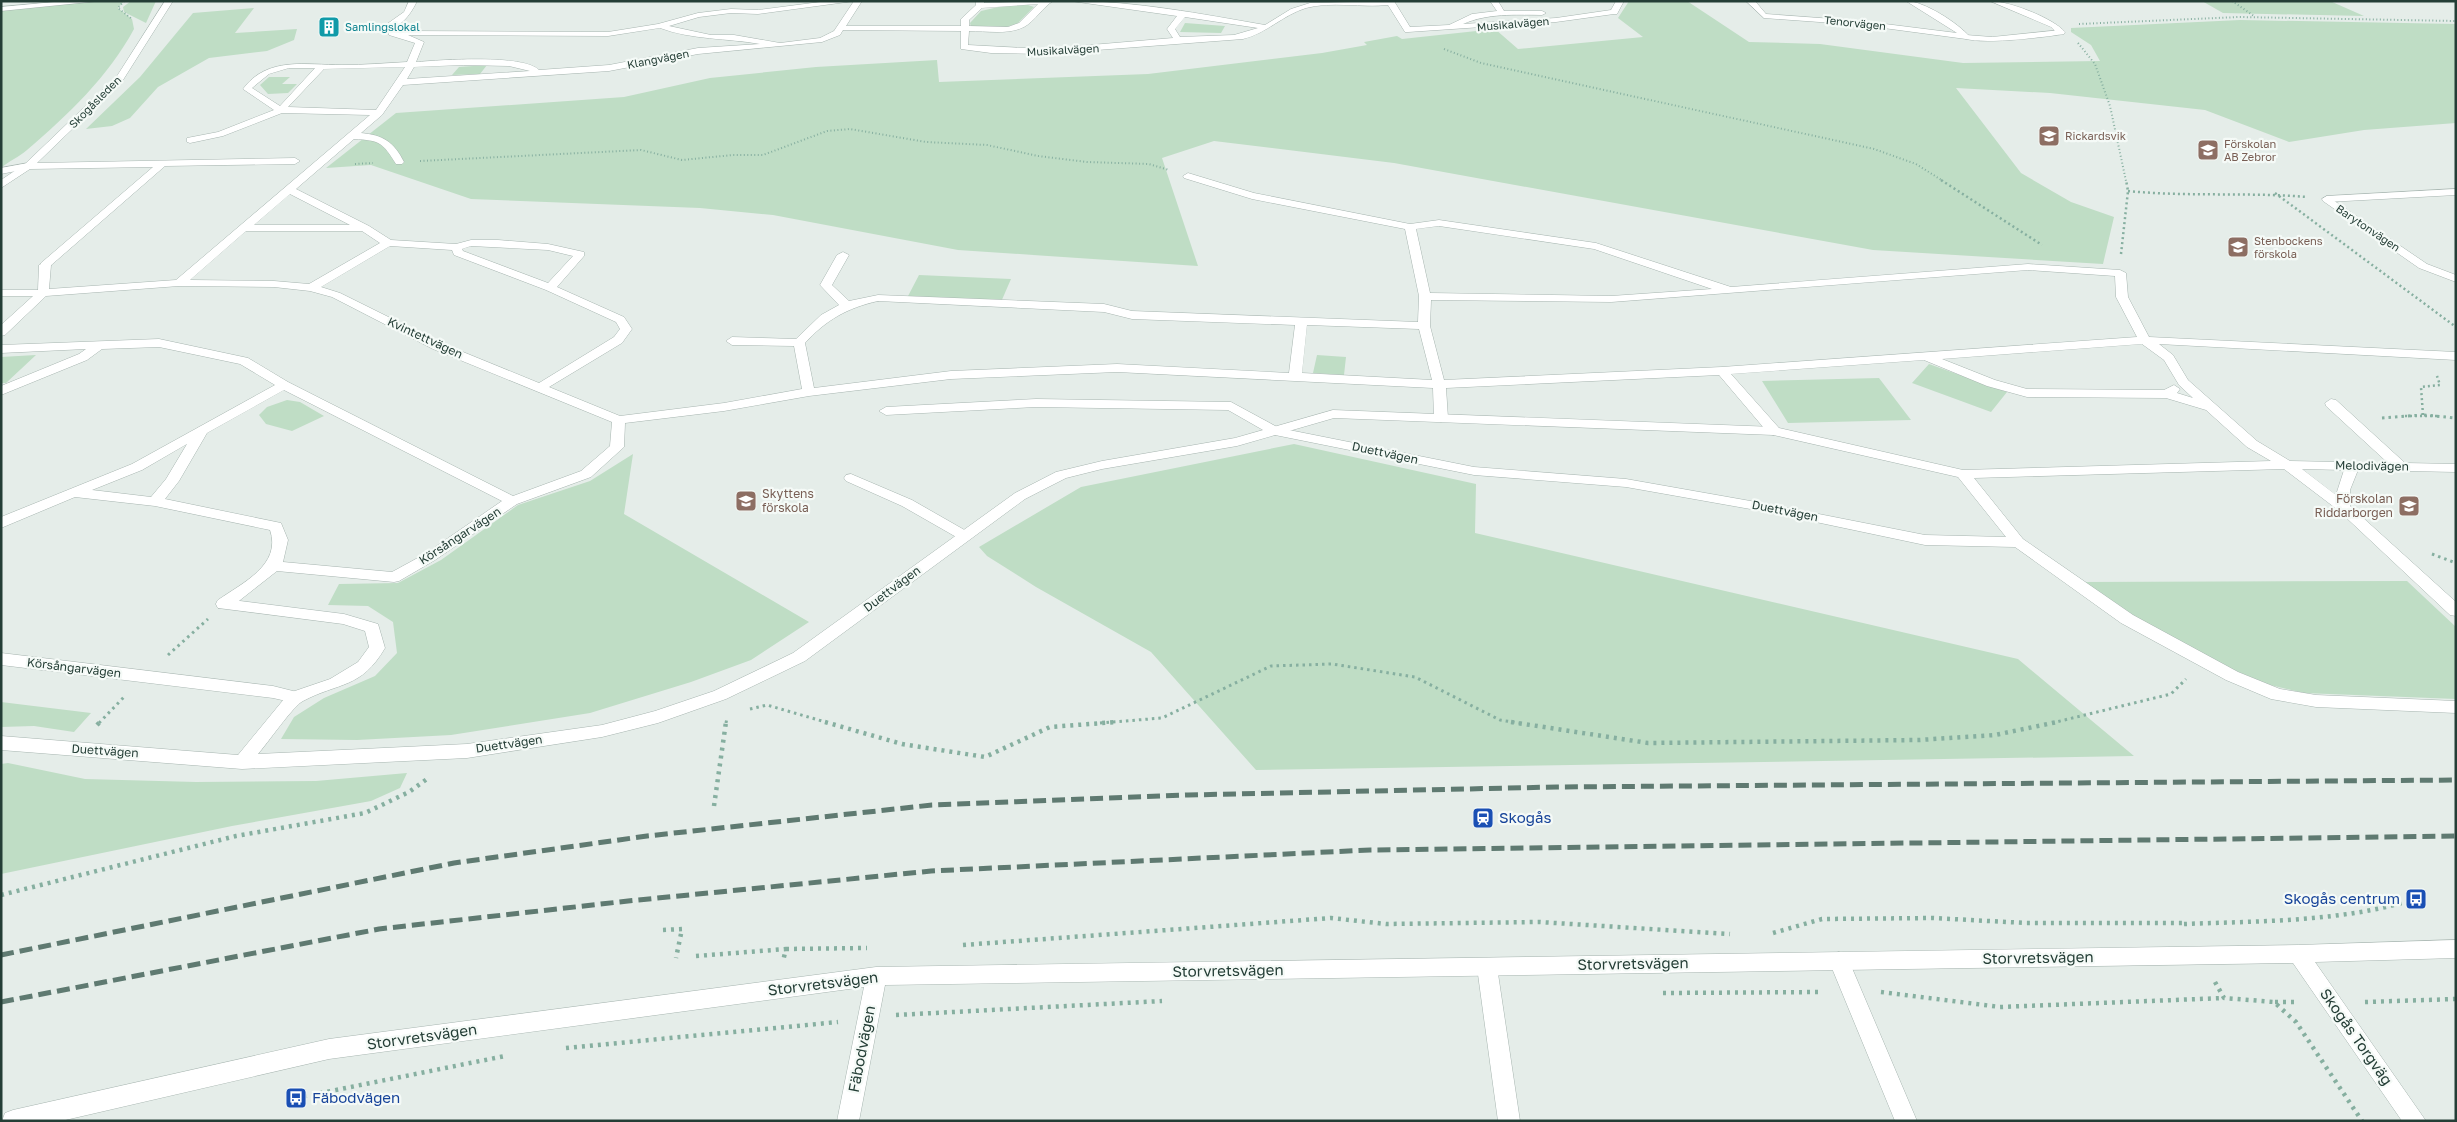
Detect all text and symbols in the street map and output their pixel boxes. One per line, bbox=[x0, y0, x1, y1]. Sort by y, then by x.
street label: Tenorvägen bbox=[1823, 13, 1887, 32]
street label: Musikalvägen bbox=[1476, 14, 1550, 33]
building icon: Samlingslokal bbox=[317, 15, 341, 39]
place label: Samlingslokal bbox=[345, 20, 420, 33]
street label: Musikalvägen bbox=[1026, 41, 1100, 58]
street label: Klangvägen bbox=[626, 46, 690, 71]
street label: Skogåsleden bbox=[66, 73, 123, 130]
school or university icon: Rickardsvik bbox=[2037, 124, 2061, 148]
place label: Rickardsvik bbox=[2065, 129, 2126, 142]
place label: Förskolan AB Zebror bbox=[2224, 137, 2277, 163]
school or university icon: Förskolan AB Zebror bbox=[2196, 138, 2220, 162]
street label: Barytonvägen bbox=[2334, 201, 2403, 254]
place label: Stenbockens förskola bbox=[2254, 234, 2323, 260]
school or university icon: Stenbockens förskola bbox=[2226, 235, 2250, 259]
street label: Kvintettvägen bbox=[385, 314, 465, 362]
street label: Duettvägen bbox=[1351, 438, 1420, 467]
street label: Melodivägen bbox=[2335, 457, 2409, 474]
place label: Skyttens förskola bbox=[762, 486, 814, 515]
school or university icon: Skyttens förskola bbox=[734, 489, 758, 513]
place label: Förskolan Riddarborgen bbox=[2315, 491, 2393, 520]
school or university icon: Förskolan Riddarborgen bbox=[2397, 494, 2421, 518]
street label: Duettvägen bbox=[1751, 497, 1820, 524]
street label: Körsångarvägen bbox=[416, 504, 503, 568]
street label: Duettvägen bbox=[860, 562, 923, 615]
street label: Körsångarvägen bbox=[26, 654, 122, 681]
street label: Duettvägen bbox=[475, 731, 543, 756]
street label: Duettvägen bbox=[71, 741, 139, 760]
station icon: Skogås bbox=[1471, 806, 1495, 830]
place label: Skogås bbox=[1499, 808, 1551, 826]
bus stop icon: Skogås centrum bbox=[2404, 887, 2428, 911]
place label: Skogås centrum bbox=[2284, 889, 2400, 907]
street label: Storvretsvägen bbox=[1982, 947, 2094, 967]
street label: Storvretsvägen bbox=[1577, 953, 1689, 973]
street label: Storvretsvägen bbox=[1172, 960, 1284, 980]
street label: Storvretsvägen bbox=[767, 967, 879, 999]
street label: Skogås Torgväg bbox=[2317, 985, 2397, 1088]
street label: Fäbodvägen bbox=[844, 1004, 878, 1094]
street label: Storvretsvägen bbox=[366, 1019, 478, 1053]
bus stop icon: Fäbodvägen bbox=[284, 1086, 308, 1110]
place label: Fäbodvägen bbox=[312, 1088, 400, 1106]

